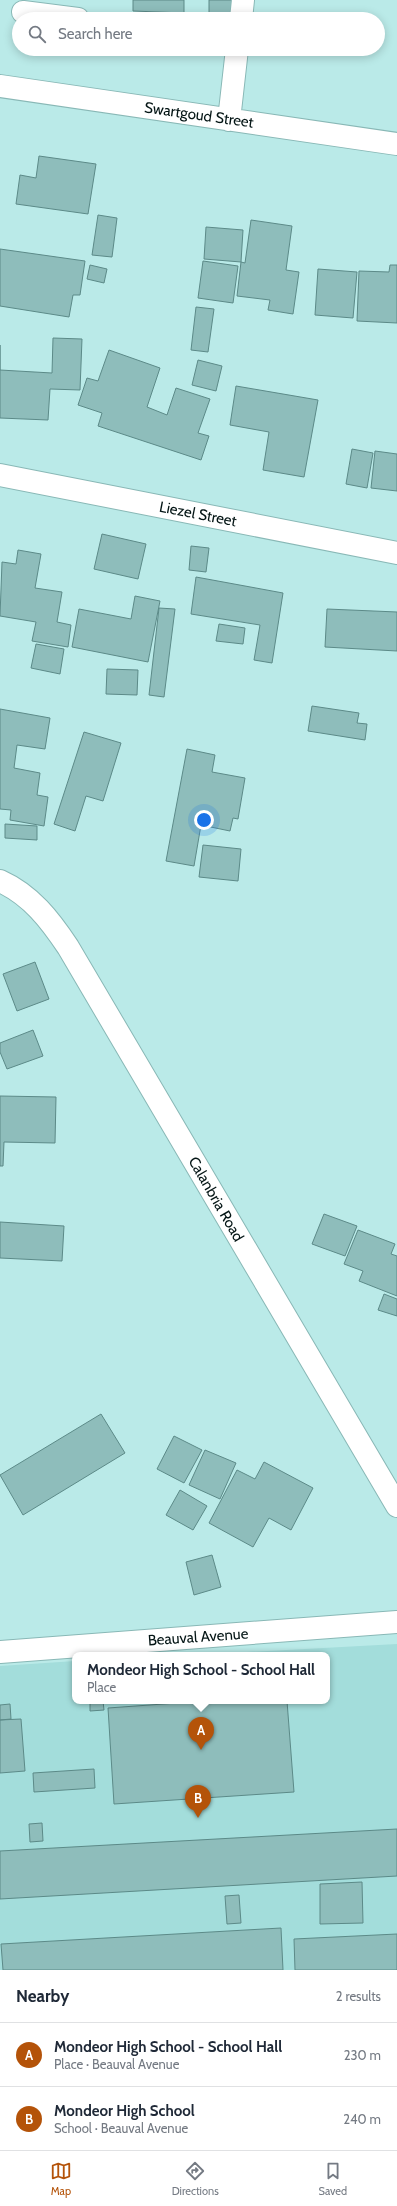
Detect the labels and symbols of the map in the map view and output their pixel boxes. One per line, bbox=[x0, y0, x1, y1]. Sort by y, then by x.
street label: Swartgoud Street bbox=[143, 98, 255, 132]
street label: Liezel Street bbox=[158, 498, 238, 530]
your location bbox=[194, 810, 214, 830]
street label: Calanbria Road bbox=[184, 1153, 248, 1245]
street label: Beauval Avenue bbox=[147, 1624, 249, 1649]
pin: A bbox=[188, 1717, 214, 1750]
pin: B bbox=[185, 1785, 211, 1818]

